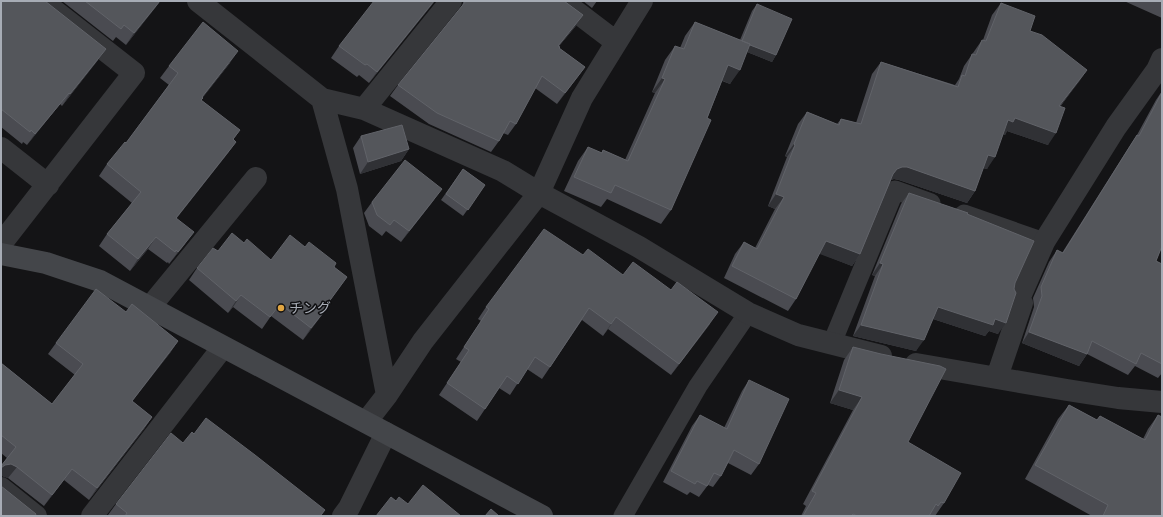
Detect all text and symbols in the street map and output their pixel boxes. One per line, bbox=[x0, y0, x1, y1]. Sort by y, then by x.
place label: チング bbox=[289, 299, 331, 318]
marker: チング bbox=[276, 303, 286, 313]

